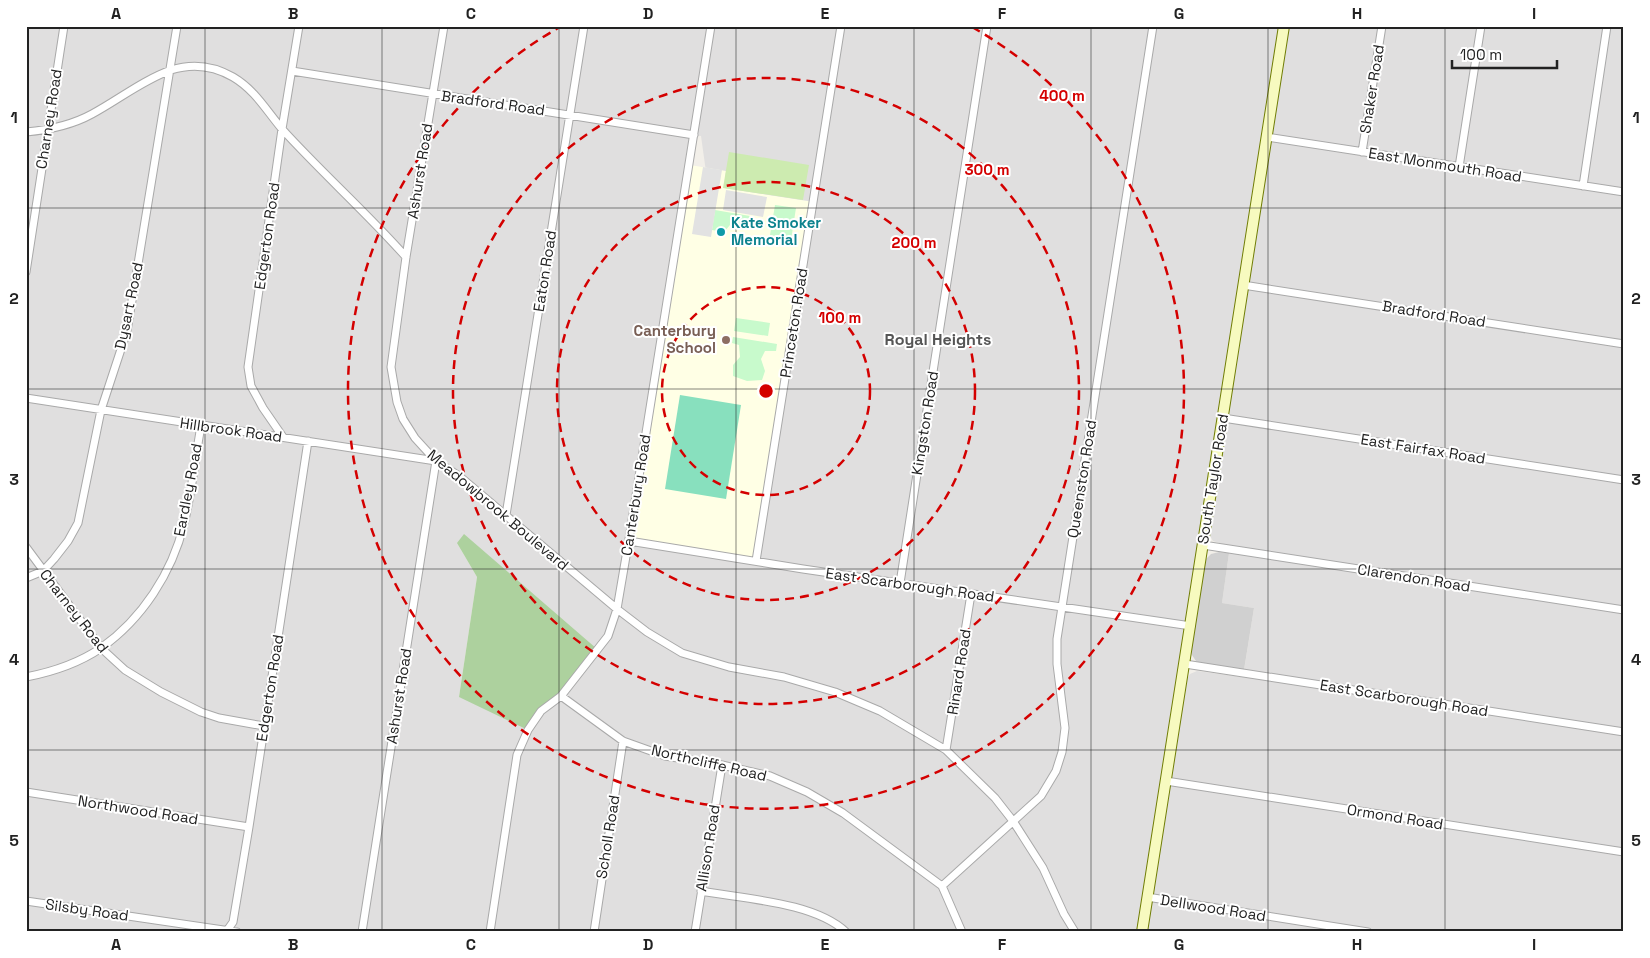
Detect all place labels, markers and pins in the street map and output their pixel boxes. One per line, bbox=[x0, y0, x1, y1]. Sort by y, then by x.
place label: Kate Smoker Memorial bbox=[731, 213, 821, 249]
marker: Kate Smoker Memorial bbox=[715, 226, 727, 238]
place label: Canterbury School bbox=[633, 321, 716, 357]
marker: Canterbury School bbox=[720, 334, 732, 346]
centre of rings bbox=[757, 382, 775, 400]

